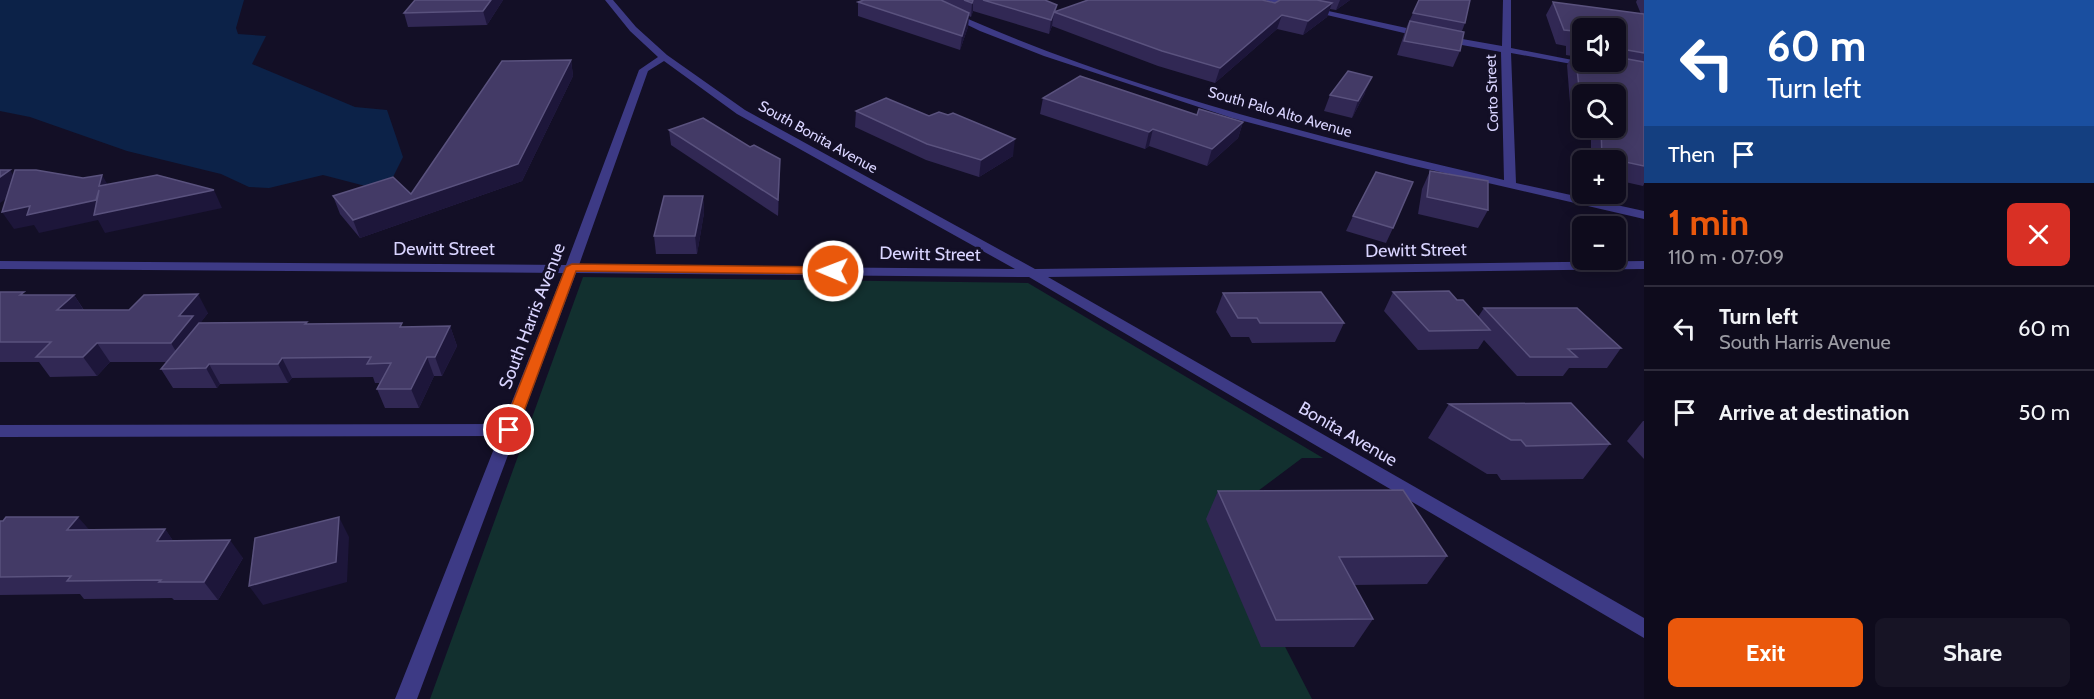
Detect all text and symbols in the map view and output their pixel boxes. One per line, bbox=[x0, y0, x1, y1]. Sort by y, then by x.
map controls bbox=[1572, 18, 1626, 270]
button: sound bbox=[1572, 18, 1626, 72]
text: 60 m bbox=[1767, 20, 1866, 72]
icon: left bbox=[1668, 24, 1746, 102]
street label: Corto Street bbox=[1482, 54, 1502, 132]
text: Turn left bbox=[1767, 72, 1861, 105]
street label: South Palo Alto Avenue bbox=[1206, 83, 1354, 141]
button: search bbox=[1572, 84, 1626, 138]
street label: South Bonita Avenue bbox=[755, 97, 881, 177]
icon: arrive bbox=[1727, 138, 1760, 171]
text: Then bbox=[1668, 141, 1715, 168]
button: + bbox=[1572, 150, 1626, 204]
text: 1 min bbox=[1668, 200, 1749, 244]
button: close bbox=[2007, 203, 2070, 266]
button: − bbox=[1572, 216, 1626, 270]
street label: Dewitt Street bbox=[393, 238, 495, 260]
street label: Dewitt Street bbox=[1365, 238, 1467, 262]
position arrow bbox=[801, 239, 865, 303]
street label: South Harris Avenue bbox=[494, 240, 570, 392]
street label: Dewitt Street bbox=[879, 242, 981, 266]
text: 110 m · 07:09 bbox=[1668, 245, 1784, 269]
text: Turn left bbox=[1719, 303, 1798, 330]
icon: left bbox=[1668, 312, 1701, 345]
text: 60 m bbox=[2018, 315, 2070, 342]
text: South Harris Avenue bbox=[1719, 330, 1891, 354]
icon: arrive bbox=[1668, 396, 1701, 429]
street label: Bonita Avenue bbox=[1295, 397, 1401, 471]
text: Arrive at destination bbox=[1719, 399, 1909, 426]
text: 50 m bbox=[2018, 399, 2070, 426]
pin bbox=[483, 404, 534, 455]
icon: arrive bbox=[492, 413, 525, 446]
button: Exit bbox=[1668, 618, 1863, 687]
button: Share bbox=[1875, 618, 2070, 687]

